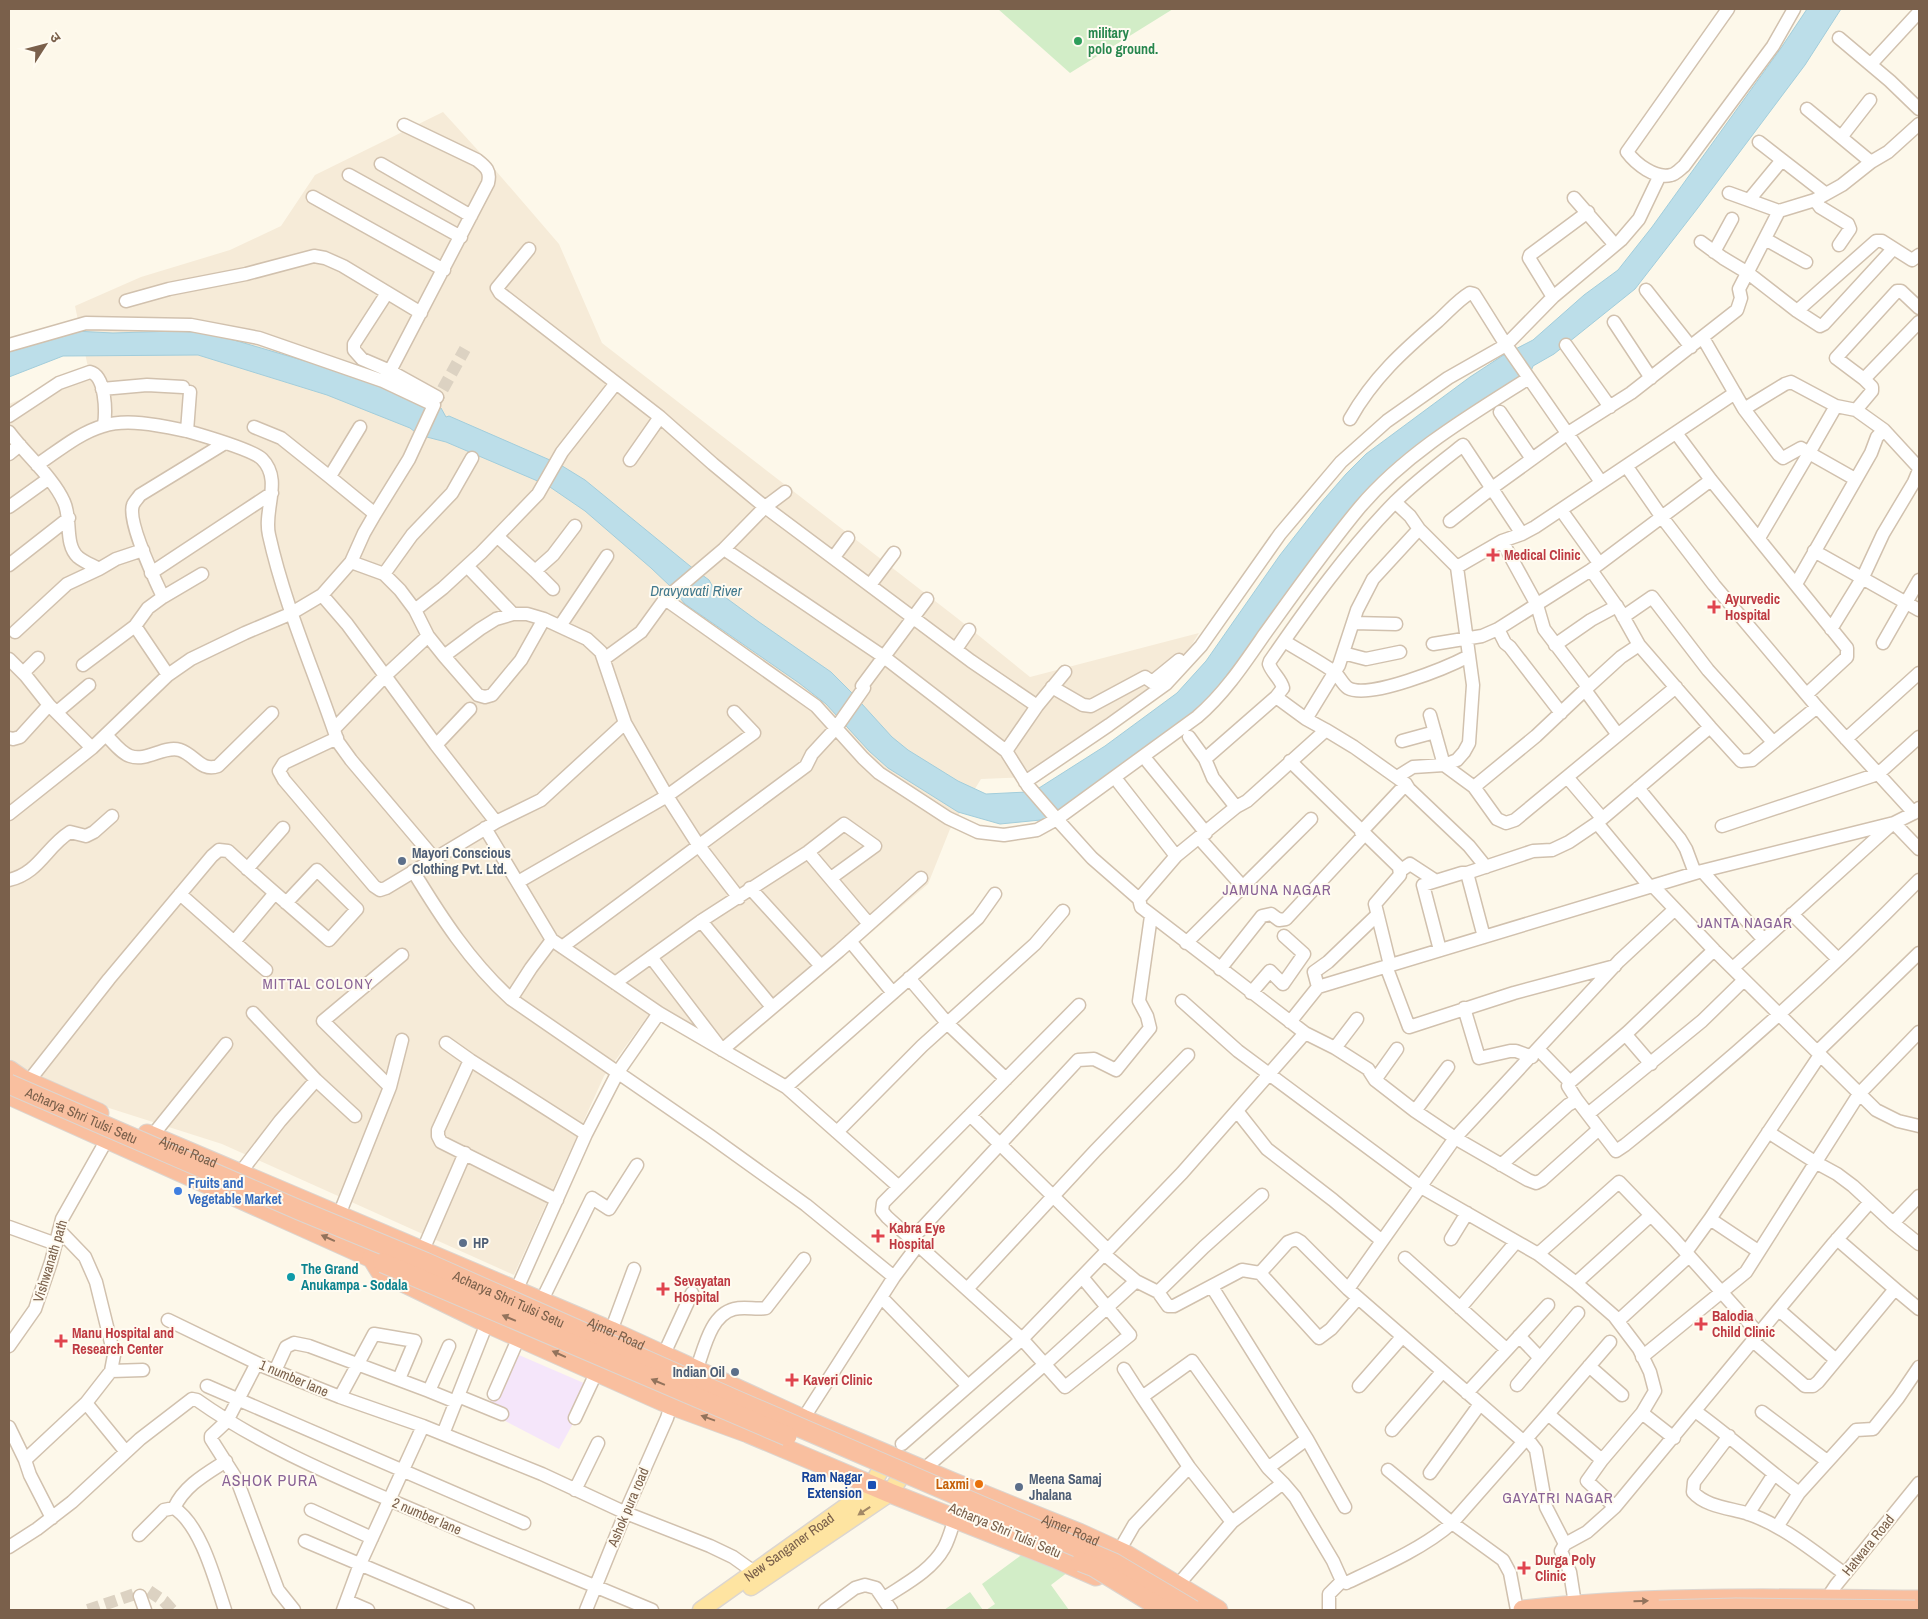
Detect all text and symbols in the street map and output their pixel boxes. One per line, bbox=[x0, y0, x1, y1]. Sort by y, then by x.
north arrow bbox=[20, 20, 70, 70]
place label: military polo ground. bbox=[1088, 24, 1158, 58]
text: उ bbox=[46, 29, 66, 47]
marker: military polo ground. bbox=[1072, 35, 1084, 47]
place label: Medical Clinic bbox=[1504, 546, 1581, 564]
marker: Medical Clinic bbox=[1486, 548, 1500, 562]
water label: Dravyavati River bbox=[650, 580, 743, 601]
place label: Ayurvedic Hospital bbox=[1725, 590, 1780, 624]
marker: Ayurvedic Hospital bbox=[1707, 600, 1721, 614]
place label: Mayori Conscious Clothing Pvt. Ltd. bbox=[412, 844, 511, 878]
marker: Mayori Conscious Clothing Pvt. Ltd. bbox=[396, 855, 408, 867]
district label: JAMUNA NAGAR bbox=[1222, 879, 1332, 900]
district label: JANTA NAGAR bbox=[1697, 912, 1793, 933]
district label: MITTAL COLONY bbox=[263, 973, 373, 994]
street label: Acharya Shri Tulsi Setu bbox=[22, 1083, 140, 1148]
street label: Ajmer Road bbox=[156, 1131, 220, 1172]
place label: Fruits and Vegetable Market bbox=[188, 1174, 282, 1208]
marker: Fruits and Vegetable Market bbox=[172, 1185, 184, 1197]
street label: Vishwanath path bbox=[29, 1218, 71, 1304]
place label: Kabra Eye Hospital bbox=[889, 1219, 945, 1253]
marker: Kabra Eye Hospital bbox=[871, 1229, 885, 1243]
one-way arrow bbox=[321, 1234, 335, 1242]
place label: HP bbox=[473, 1234, 489, 1252]
marker: HP bbox=[457, 1237, 469, 1249]
place label: The Grand Anukampa - Sodala bbox=[301, 1260, 408, 1294]
street label: Acharya Shri Tulsi Setu bbox=[449, 1266, 567, 1332]
marker: The Grand Anukampa - Sodala bbox=[285, 1271, 297, 1283]
place label: Sevayatan Hospital bbox=[674, 1272, 731, 1306]
marker: Sevayatan Hospital bbox=[656, 1282, 670, 1296]
place label: Balodia Child Clinic bbox=[1712, 1307, 1775, 1341]
one-way arrow bbox=[502, 1313, 516, 1321]
street label: Ajmer Road bbox=[584, 1313, 648, 1354]
marker: Balodia Child Clinic bbox=[1694, 1317, 1708, 1331]
place label: Manu Hospital and Research Center bbox=[72, 1324, 174, 1358]
marker: Manu Hospital and Research Center bbox=[54, 1334, 68, 1348]
one-way arrow bbox=[552, 1350, 566, 1358]
street label: 1 number lane bbox=[257, 1355, 331, 1401]
place label: Indian Oil bbox=[673, 1363, 725, 1381]
marker: Indian Oil bbox=[729, 1366, 741, 1378]
place label: Kaveri Clinic bbox=[803, 1371, 873, 1389]
marker: Kaveri Clinic bbox=[785, 1373, 799, 1387]
one-way arrow bbox=[651, 1377, 665, 1385]
one-way arrow bbox=[700, 1414, 715, 1422]
street label: Ashok pura road bbox=[603, 1465, 653, 1550]
place label: Ram Nagar Extension bbox=[801, 1468, 863, 1502]
district label: ASHOK PURA bbox=[221, 1469, 318, 1491]
place label: Meena Samaj Jhalana bbox=[1029, 1470, 1102, 1504]
place label: Laxmi bbox=[936, 1475, 969, 1493]
marker: Laxmi bbox=[973, 1478, 985, 1490]
marker: Ram Nagar Extension bbox=[866, 1479, 878, 1491]
marker: Meena Samaj Jhalana bbox=[1013, 1481, 1025, 1493]
district label: GAYATRI NAGAR bbox=[1502, 1487, 1614, 1508]
street label: 2 number lane bbox=[390, 1493, 464, 1539]
street label: Acharya Shri Tulsi Setu bbox=[945, 1498, 1064, 1562]
one-way arrow bbox=[858, 1507, 871, 1516]
street label: New Sanganer Road bbox=[740, 1509, 838, 1586]
street label: Ajmer Road bbox=[1038, 1510, 1102, 1550]
street label: Hatwara Road bbox=[1838, 1511, 1898, 1579]
place label: Durga Poly Clinic bbox=[1535, 1551, 1596, 1585]
marker: Durga Poly Clinic bbox=[1517, 1561, 1531, 1575]
one-way arrow bbox=[1633, 1597, 1649, 1605]

